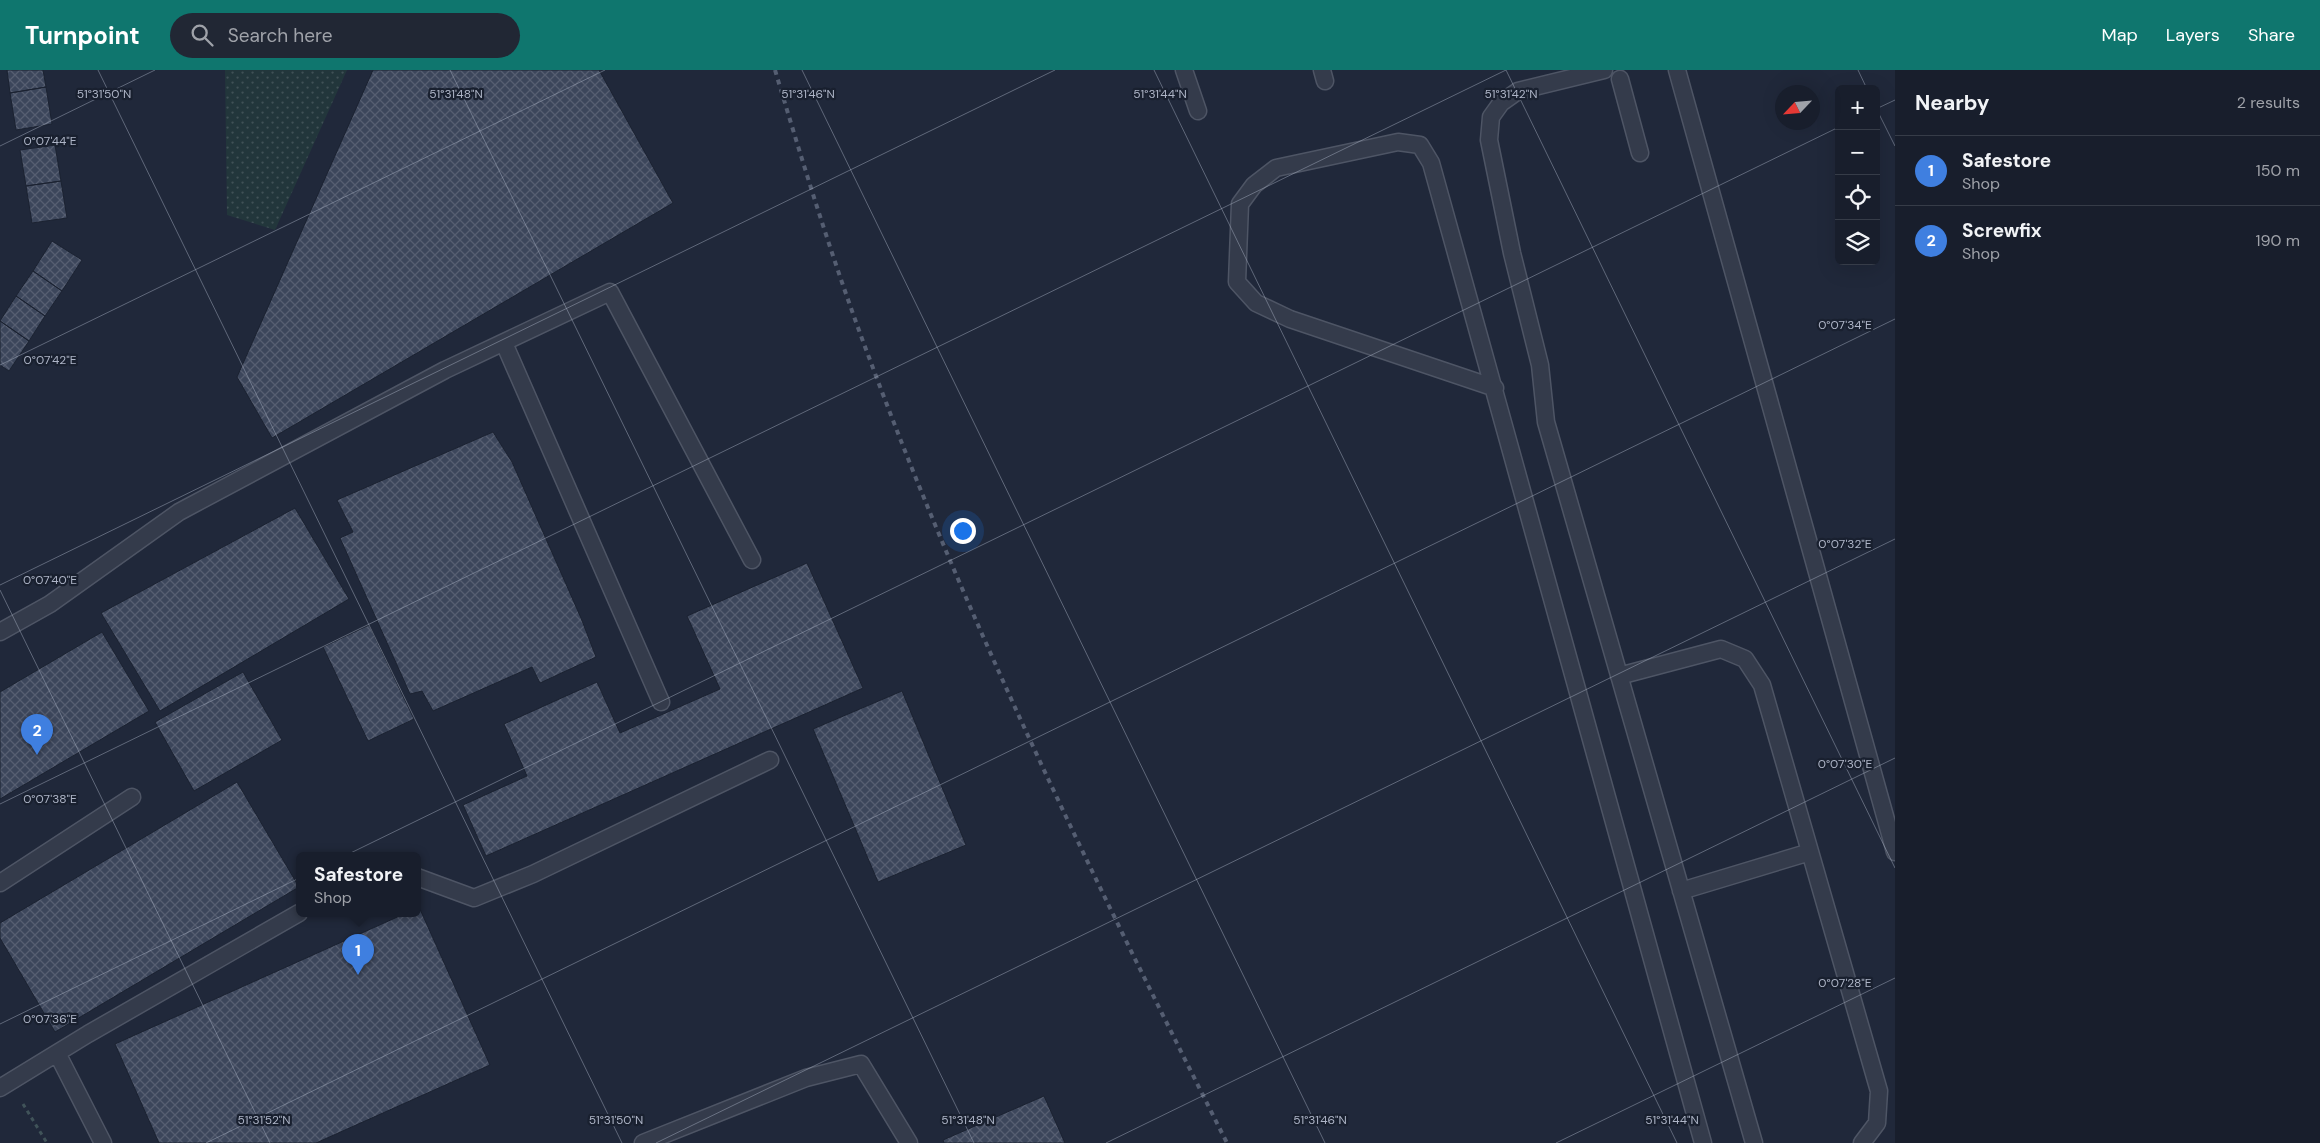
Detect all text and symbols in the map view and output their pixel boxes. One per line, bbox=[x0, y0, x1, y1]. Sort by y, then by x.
search box bbox=[170, 13, 520, 58]
text: Turnpoint bbox=[25, 20, 140, 51]
icon: search bbox=[188, 21, 216, 49]
text: Search here bbox=[228, 23, 333, 48]
text: Map bbox=[2102, 23, 2138, 47]
text: Layers bbox=[2166, 23, 2220, 47]
text: Share bbox=[2248, 23, 2295, 47]
north arrow bbox=[1775, 85, 1820, 130]
map controls bbox=[1835, 85, 1880, 265]
button: + bbox=[1835, 85, 1880, 130]
text: 51°31'50"N bbox=[77, 86, 131, 102]
text: 51°31'48"N bbox=[429, 86, 483, 102]
text: 51°31'46"N bbox=[781, 86, 835, 102]
text: 51°31'44"N bbox=[1133, 86, 1187, 102]
text: 51°31'42"N bbox=[1484, 86, 1538, 102]
text: Nearby bbox=[1915, 89, 1989, 117]
text: 2 results bbox=[2237, 92, 2300, 113]
button: − bbox=[1835, 130, 1880, 175]
text: 0°07'44"E bbox=[23, 133, 77, 149]
text: Safestore bbox=[1962, 148, 2051, 173]
text: 1 bbox=[1928, 160, 1934, 181]
text: 150 m bbox=[2256, 160, 2300, 181]
text: Shop bbox=[1962, 173, 2000, 194]
button: locate bbox=[1835, 175, 1880, 220]
text: Screwfix bbox=[1962, 218, 2042, 243]
button: layers bbox=[1835, 220, 1880, 265]
text: 2 bbox=[1926, 230, 1936, 251]
text: 190 m bbox=[2256, 230, 2300, 251]
text: Shop bbox=[1962, 243, 2000, 264]
text: 0°07'34"E bbox=[1818, 317, 1872, 333]
text: 0°07'42"E bbox=[24, 352, 77, 368]
your location bbox=[950, 518, 976, 544]
text: 0°07'32"E bbox=[1818, 536, 1872, 552]
text: 0°07'40"E bbox=[23, 572, 77, 588]
pin: 2 bbox=[21, 714, 53, 755]
text: 0°07'30"E bbox=[1818, 756, 1873, 772]
text: 0°07'38"E bbox=[23, 791, 77, 807]
popup bbox=[296, 852, 421, 917]
text: Safestore bbox=[314, 862, 403, 887]
text: Shop bbox=[314, 887, 352, 908]
pin: 1 bbox=[342, 934, 374, 975]
text: 0°07'28"E bbox=[1818, 975, 1872, 991]
text: 0°07'36"E bbox=[23, 1011, 77, 1027]
text: 51°31'52"N bbox=[237, 1112, 291, 1128]
text: 51°31'50"N bbox=[589, 1112, 643, 1128]
text: 51°31'48"N bbox=[941, 1112, 995, 1128]
text: 51°31'46"N bbox=[1293, 1112, 1347, 1128]
text: 51°31'44"N bbox=[1645, 1112, 1699, 1128]

